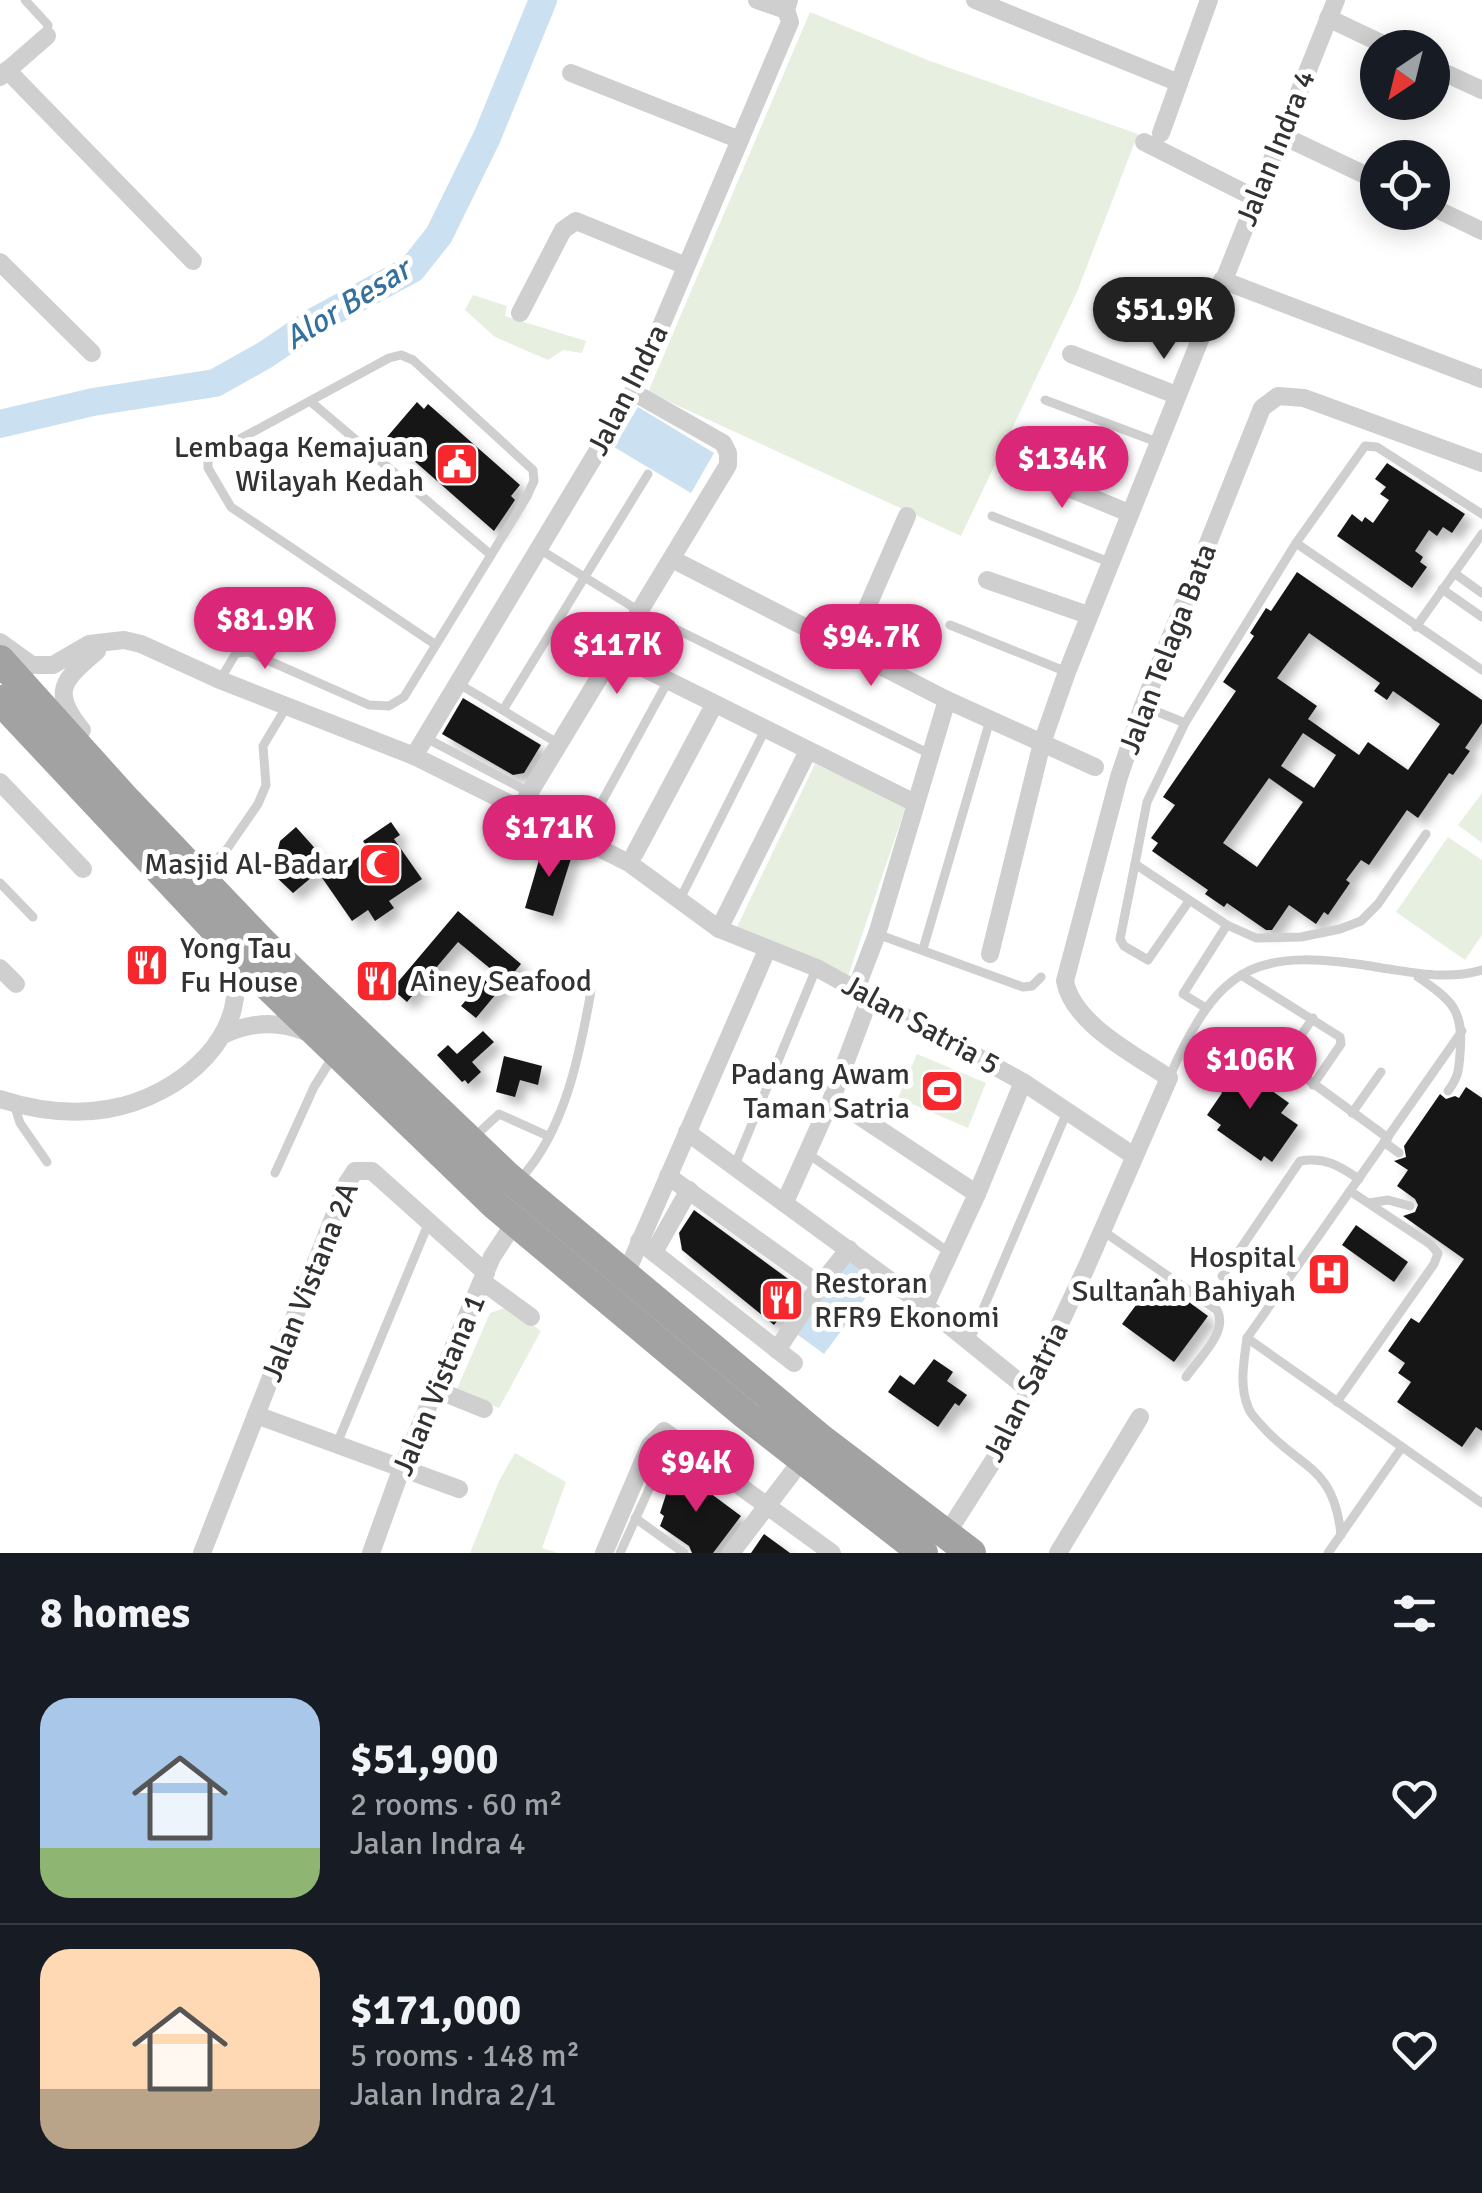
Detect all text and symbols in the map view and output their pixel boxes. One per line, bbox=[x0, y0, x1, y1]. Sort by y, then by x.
north arrow bbox=[1360, 30, 1450, 120]
map controls bbox=[1360, 30, 1450, 230]
street label: Jalan Indra 4 bbox=[1228, 65, 1324, 231]
button: locate bbox=[1360, 140, 1450, 230]
water label: Alor Besar bbox=[277, 248, 421, 358]
pin: $51.9K bbox=[1083, 277, 1245, 362]
text: $51.9K bbox=[1115, 290, 1213, 329]
street label: Jalan Indra bbox=[579, 318, 677, 462]
pin: $134K bbox=[992, 426, 1132, 511]
place label: Lembaga Kemajuan Wilayah Kedah bbox=[174, 429, 424, 500]
text: $134K bbox=[1018, 439, 1106, 478]
public building icon: Lembaga Kemajuan Wilayah Kedah bbox=[434, 441, 480, 487]
street label: Jalan Telaga Bata bbox=[1111, 538, 1225, 760]
pin: $81.9K bbox=[184, 587, 346, 672]
text: $81.9K bbox=[216, 600, 314, 639]
pin: $94.7K bbox=[790, 604, 952, 689]
pin: $117K bbox=[547, 612, 687, 697]
text: $94.7K bbox=[822, 617, 920, 656]
text: $117K bbox=[573, 625, 661, 664]
pin: $171K bbox=[479, 795, 619, 880]
text: $171K bbox=[505, 808, 593, 847]
mosque icon: Masjid Al-Badar bbox=[357, 841, 403, 887]
place label: Masjid Al-Badar bbox=[144, 846, 348, 883]
place label: Yong Tau Fu House bbox=[180, 930, 298, 1001]
restaurant icon: Yong Tau Fu House bbox=[124, 942, 170, 988]
restaurant icon: Ainey Seafood bbox=[354, 958, 400, 1004]
place label: Ainey Seafood bbox=[410, 963, 592, 1000]
street label: Jalan Satria 5 bbox=[836, 966, 1006, 1084]
pin: $106K bbox=[1180, 1027, 1320, 1112]
text: $106K bbox=[1206, 1040, 1294, 1079]
place label: Padang Awam Taman Satria bbox=[730, 1056, 910, 1127]
sports icon: Padang Awam Taman Satria bbox=[919, 1068, 965, 1114]
street label: Jalan Vistana 2A bbox=[253, 1177, 367, 1387]
place label: Hospital Sultanah Bahiyah bbox=[1072, 1239, 1296, 1310]
hospital icon: Hospital Sultanah Bahiyah bbox=[1306, 1251, 1352, 1297]
place label: Restoran RFR9 Ekonomi bbox=[814, 1265, 1000, 1336]
restaurant icon: Restoran RFR9 Ekonomi bbox=[759, 1277, 805, 1323]
street label: Jalan Vistana 1 bbox=[384, 1289, 494, 1481]
street label: Jalan Satria bbox=[975, 1316, 1077, 1468]
pin: $94K bbox=[637, 1430, 755, 1515]
text: $94K bbox=[660, 1443, 732, 1482]
icon: filters bbox=[1387, 1586, 1442, 1641]
text: 8 homes bbox=[40, 1588, 190, 1639]
text: $51,900 bbox=[350, 1734, 498, 1785]
icon: home bbox=[120, 1738, 240, 1858]
icon: heart bbox=[1387, 1771, 1442, 1826]
text: 2 rooms · 60 m² bbox=[350, 1785, 563, 1824]
text: Jalan Indra 4 bbox=[350, 1824, 526, 1863]
text: $171,000 bbox=[350, 1985, 521, 2036]
icon: home bbox=[120, 1989, 240, 2109]
icon: heart bbox=[1387, 2022, 1442, 2077]
text: 5 rooms · 148 m² bbox=[350, 2036, 580, 2075]
text: Jalan Indra 2/1 bbox=[350, 2075, 557, 2114]

